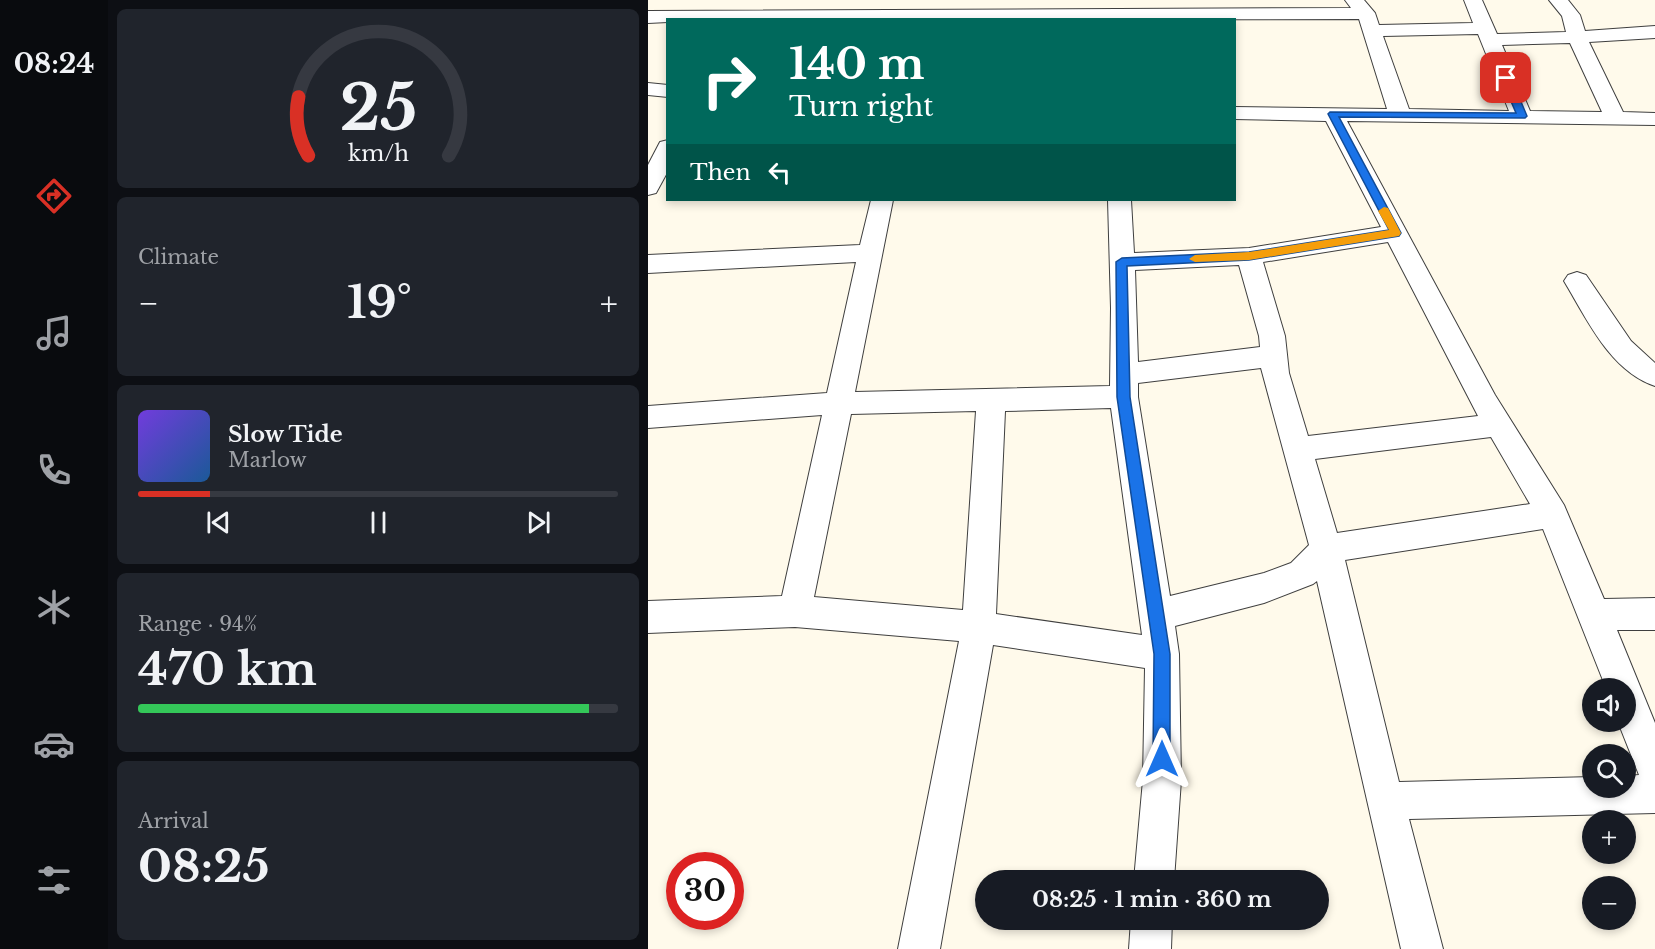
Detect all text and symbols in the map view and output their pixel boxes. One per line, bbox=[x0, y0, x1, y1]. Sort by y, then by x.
text: 140 m bbox=[789, 38, 925, 90]
icon: right bbox=[690, 42, 768, 120]
text: 08:24 bbox=[14, 47, 94, 80]
pin bbox=[1480, 52, 1531, 103]
icon: arrive bbox=[1489, 61, 1522, 94]
text: 25 bbox=[339, 69, 417, 147]
text: Turn right bbox=[789, 90, 933, 123]
text: km/h bbox=[348, 140, 409, 167]
icon: left bbox=[763, 156, 796, 189]
text: Then bbox=[690, 159, 751, 186]
icon: directions bbox=[33, 175, 75, 217]
text: Climate bbox=[138, 245, 219, 269]
text: 19° bbox=[347, 274, 412, 330]
text: − bbox=[138, 283, 159, 324]
text: + bbox=[600, 283, 618, 324]
icon: music bbox=[33, 312, 75, 354]
text: Slow Tide bbox=[228, 421, 343, 448]
text: Marlow bbox=[228, 448, 307, 472]
icon: phone bbox=[33, 449, 75, 491]
icon: previous bbox=[202, 506, 235, 539]
icon: pause bbox=[362, 506, 395, 539]
icon: next bbox=[522, 506, 555, 539]
icon: climate bbox=[33, 586, 75, 628]
text: Range · 94% bbox=[138, 612, 257, 636]
text: 470 km bbox=[138, 641, 317, 697]
map controls bbox=[1582, 678, 1636, 930]
button: sound bbox=[1582, 678, 1636, 732]
icon: car bbox=[33, 723, 75, 765]
position arrow bbox=[1130, 727, 1194, 791]
button: search bbox=[1582, 744, 1636, 798]
text: Arrival bbox=[138, 809, 209, 833]
button: + bbox=[1582, 810, 1636, 864]
text: 08:25 bbox=[138, 838, 269, 894]
speed limit sign: 30 bbox=[666, 852, 744, 930]
icon: filters bbox=[33, 859, 75, 901]
button: − bbox=[1582, 876, 1636, 930]
text: 08:25 · 1 min · 360 m bbox=[1032, 886, 1272, 913]

